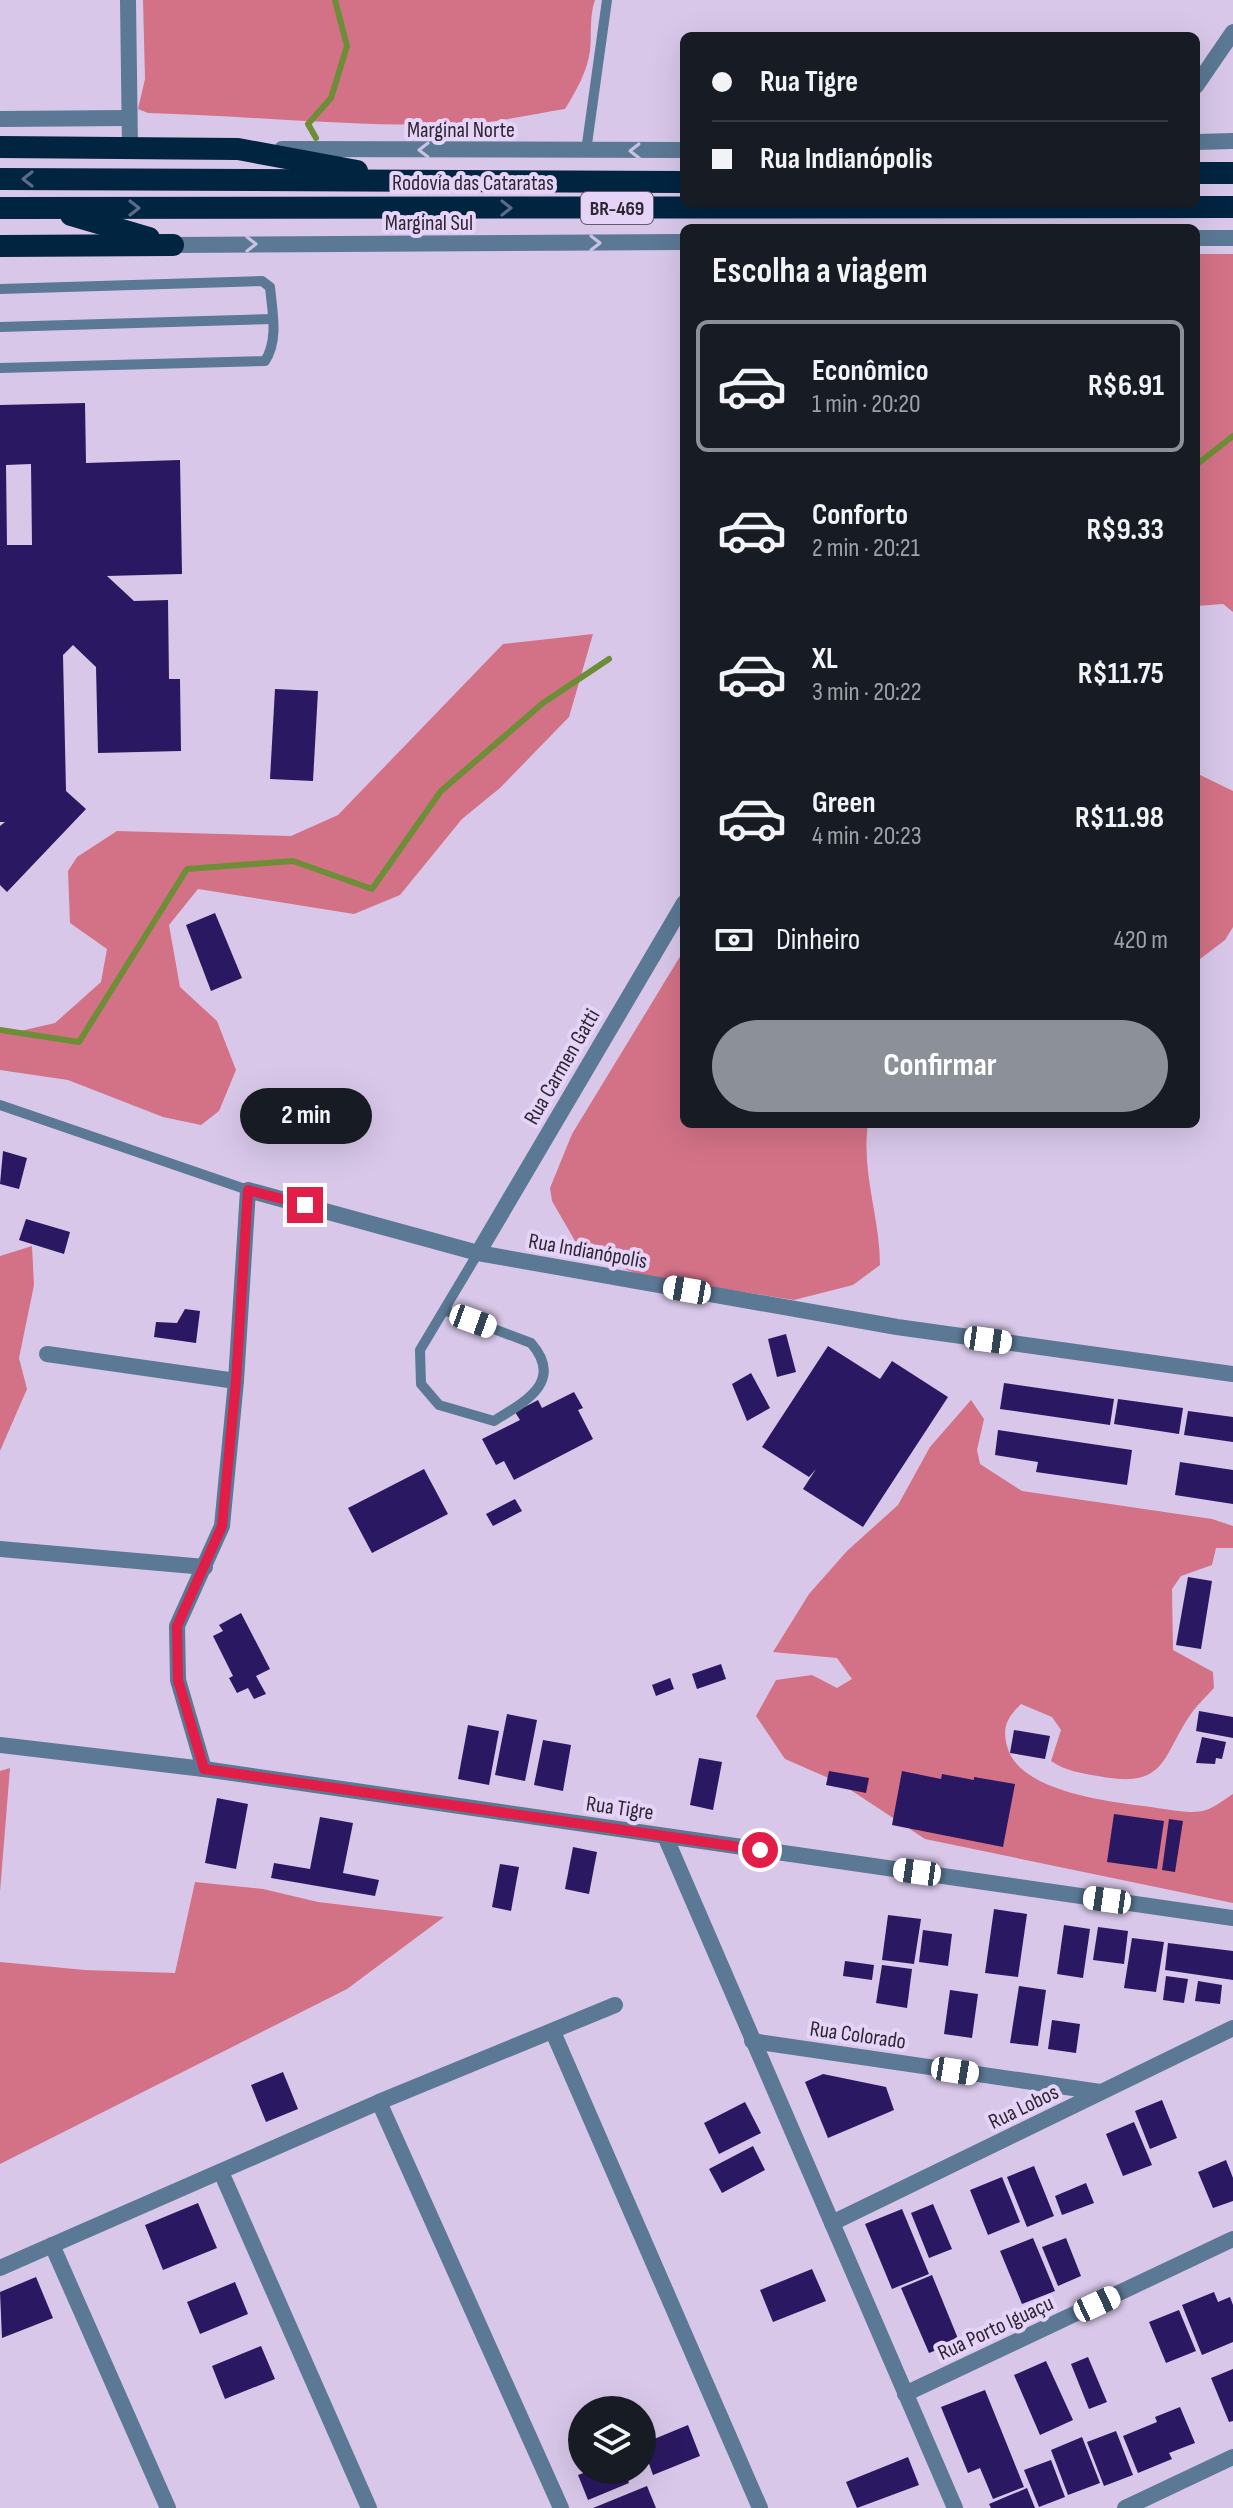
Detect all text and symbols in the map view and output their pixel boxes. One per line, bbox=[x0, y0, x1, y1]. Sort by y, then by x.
text: Rua Tigre bbox=[760, 64, 858, 100]
street label: Marginal Norte bbox=[407, 117, 515, 144]
one-way arrow bbox=[417, 141, 430, 159]
text: Rua Indianópolis bbox=[760, 141, 933, 177]
one-way arrow bbox=[628, 142, 641, 159]
one-way arrow bbox=[21, 170, 34, 188]
street label: Rodovía das Cataratas bbox=[392, 170, 554, 197]
road number: BR-469 bbox=[581, 192, 653, 224]
one-way arrow bbox=[128, 199, 141, 217]
one-way arrow bbox=[500, 199, 513, 217]
street label: Marginal Sul bbox=[385, 210, 473, 237]
one-way arrow bbox=[589, 234, 602, 252]
one-way arrow bbox=[245, 236, 258, 253]
text: Escolha a viagem bbox=[712, 250, 928, 293]
icon: car bbox=[716, 350, 788, 422]
text: Econômico bbox=[812, 353, 929, 389]
text: R$6.91 bbox=[1088, 368, 1164, 404]
text: 1 min · 20:20 bbox=[812, 389, 921, 420]
icon: car bbox=[716, 494, 788, 566]
text: Conforto bbox=[812, 497, 908, 533]
text: R$9.33 bbox=[1086, 512, 1164, 548]
text: 2 min · 20:21 bbox=[812, 533, 920, 564]
icon: car bbox=[716, 638, 788, 710]
text: XL bbox=[812, 641, 838, 677]
text: R$11.75 bbox=[1078, 656, 1164, 692]
text: 3 min · 20:22 bbox=[812, 677, 922, 708]
icon: car bbox=[716, 782, 788, 854]
text: Green bbox=[812, 785, 876, 821]
text: R$11.98 bbox=[1075, 800, 1164, 836]
text: 4 min · 20:23 bbox=[812, 821, 922, 852]
icon: cash bbox=[712, 918, 756, 962]
text: Dinheiro bbox=[776, 922, 860, 958]
text: 420 m bbox=[1114, 925, 1168, 956]
street label: Rua Carmen Gatti bbox=[518, 1004, 606, 1129]
button: Confirmar bbox=[712, 1020, 1168, 1112]
callout: 2 min bbox=[239, 1089, 371, 1145]
text: 2 min bbox=[281, 1100, 331, 1131]
route end bbox=[287, 1187, 323, 1223]
street label: Rua Indianópolis bbox=[526, 1228, 649, 1275]
car bbox=[661, 1274, 713, 1306]
car bbox=[446, 1302, 500, 1340]
car bbox=[963, 1325, 1013, 1355]
street label: Rua Tigre bbox=[584, 1790, 655, 1827]
route start bbox=[742, 1832, 778, 1868]
car bbox=[892, 1857, 942, 1887]
car bbox=[1082, 1885, 1132, 1915]
street label: Rua Colorado bbox=[808, 2015, 908, 2056]
car bbox=[929, 2055, 981, 2087]
street label: Rua Lobos bbox=[984, 2079, 1063, 2136]
car bbox=[1070, 2283, 1124, 2325]
street label: Rua Porto Iguaçu bbox=[934, 2290, 1058, 2367]
map controls bbox=[568, 2396, 656, 2484]
button: layers bbox=[568, 2396, 656, 2484]

